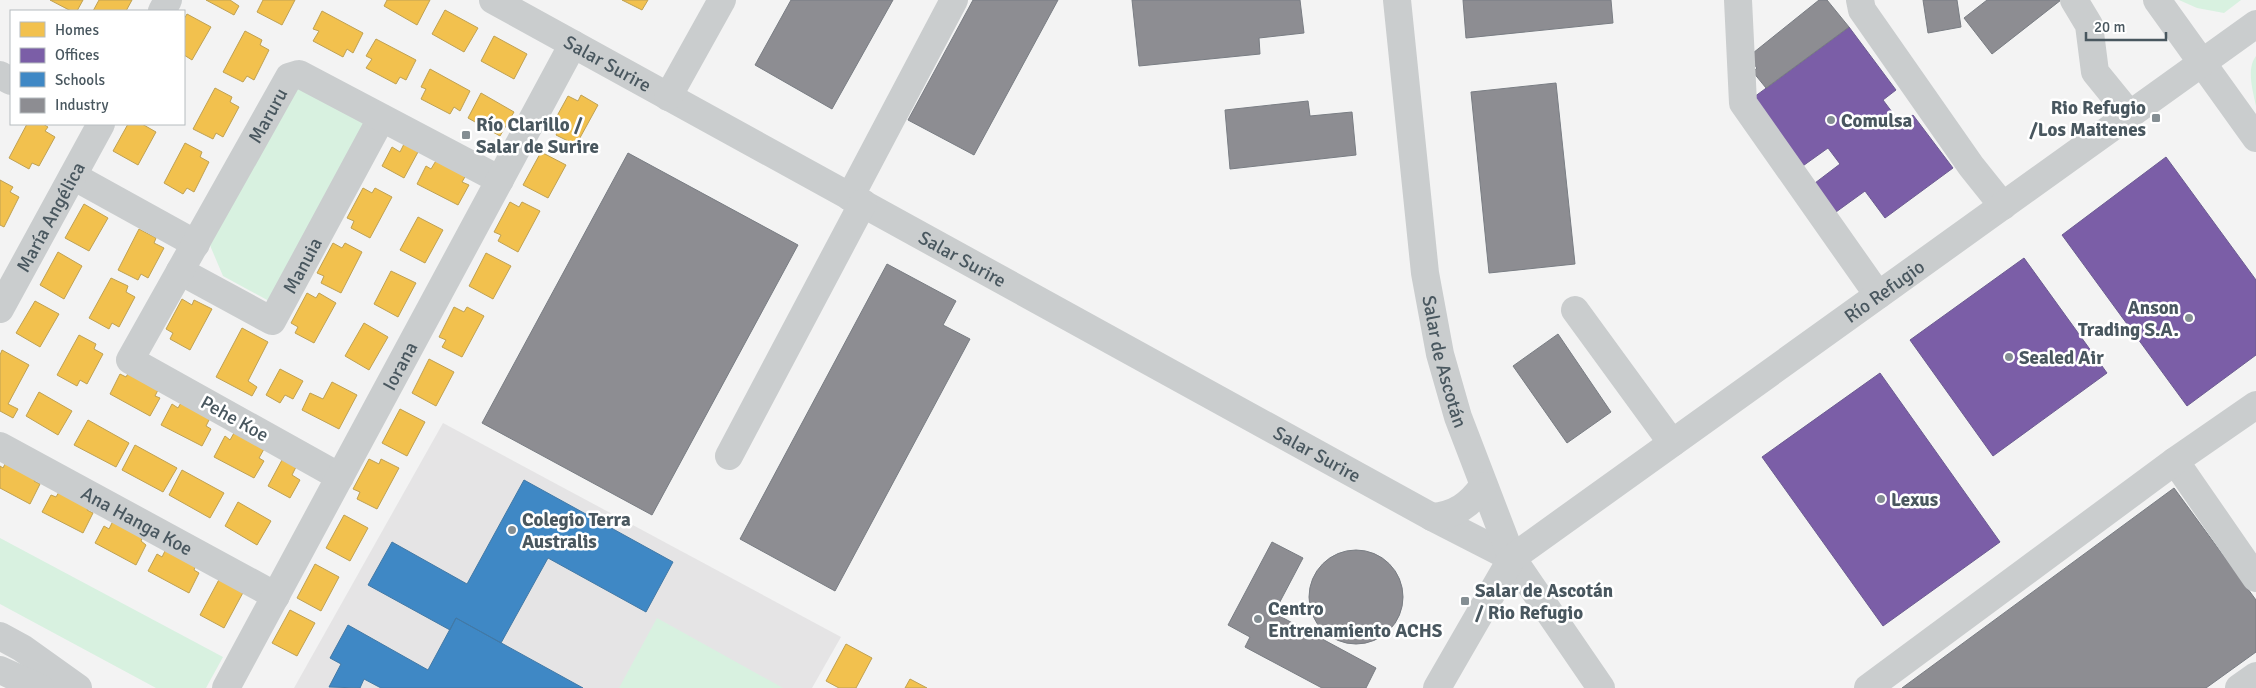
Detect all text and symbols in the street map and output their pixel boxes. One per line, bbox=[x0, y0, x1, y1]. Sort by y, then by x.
legend bbox=[10, 10, 185, 125]
scale bar bbox=[2086, 10, 2166, 42]
text: 20 m bbox=[2094, 18, 2125, 36]
text: Homes bbox=[55, 21, 99, 39]
street label: Salar Surire bbox=[559, 30, 655, 98]
text: Offices bbox=[55, 46, 100, 64]
text: Schools bbox=[55, 71, 106, 89]
street label: Maruru bbox=[243, 84, 293, 148]
text: Industry bbox=[55, 96, 108, 114]
place label: Rio Refugio /Los Maitenes bbox=[2029, 96, 2146, 142]
place label: Comulsa bbox=[1841, 109, 1913, 133]
marker: Rio Refugio /Los Maitenes bbox=[2150, 112, 2162, 124]
place label: Río Clarillo / Salar de Surire bbox=[476, 113, 599, 159]
marker: Comulsa bbox=[1825, 114, 1837, 126]
marker: Río Clarillo / Salar de Surire bbox=[460, 129, 472, 141]
street label: María Angélica bbox=[11, 158, 91, 277]
street label: Salar Surire bbox=[914, 226, 1010, 293]
street label: Manuia bbox=[278, 233, 328, 298]
street label: Río Refugio bbox=[1840, 255, 1930, 329]
street label: Salar de Ascotán bbox=[1416, 293, 1472, 431]
place label: Anson Trading S.A. bbox=[2078, 296, 2179, 342]
marker: Anson Trading S.A. bbox=[2183, 312, 2195, 324]
street label: Iorana bbox=[378, 338, 423, 395]
place label: Sealed Air bbox=[2019, 346, 2104, 370]
marker: Sealed Air bbox=[2003, 351, 2015, 363]
street label: Pehe Koe bbox=[196, 390, 273, 447]
street label: Salar Surire bbox=[1269, 421, 1365, 488]
street label: Ana Hanga Koe bbox=[77, 481, 196, 561]
place label: Lexus bbox=[1891, 488, 1938, 512]
marker: Lexus bbox=[1875, 493, 1887, 505]
place label: Colegio Terra Australis bbox=[522, 508, 631, 554]
marker: Colegio Terra Australis bbox=[506, 524, 518, 536]
place label: Salar de Ascotán / Rio Refugio bbox=[1475, 579, 1613, 625]
marker: Salar de Ascotán / Rio Refugio bbox=[1459, 595, 1471, 607]
place label: Centro Entrenamiento ACHS bbox=[1268, 597, 1443, 643]
marker: Centro Entrenamiento ACHS bbox=[1252, 613, 1264, 625]

